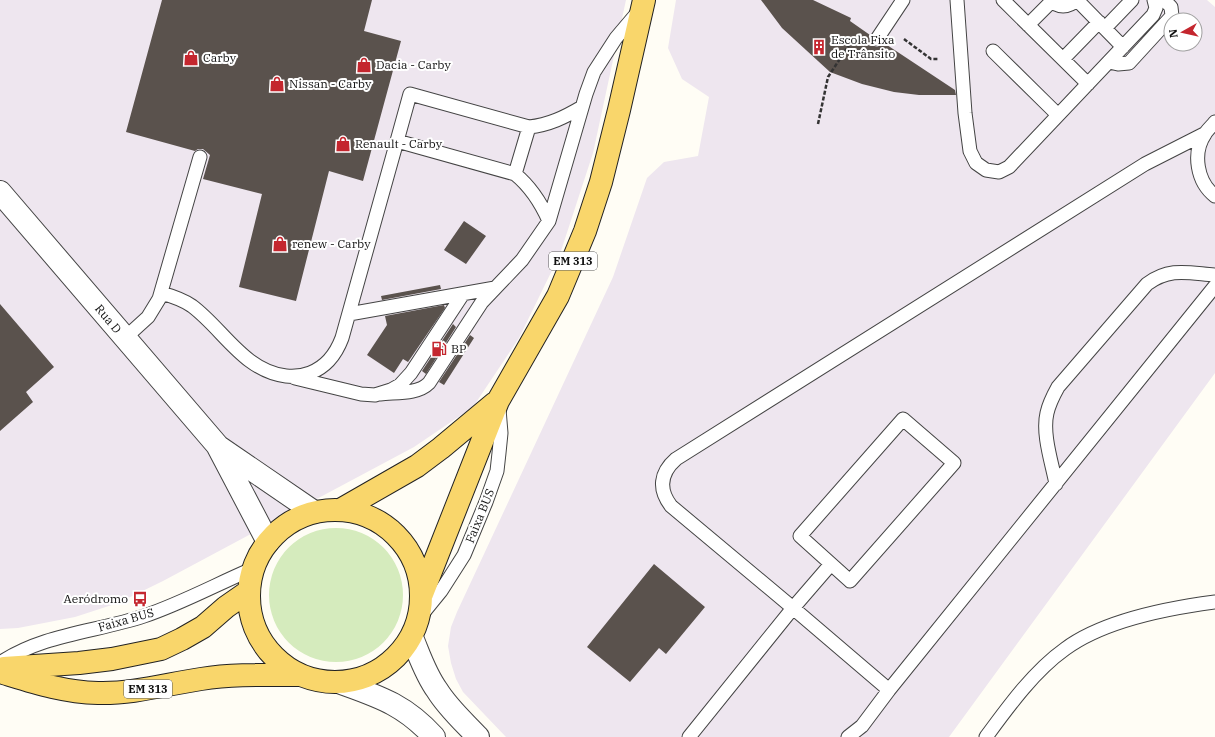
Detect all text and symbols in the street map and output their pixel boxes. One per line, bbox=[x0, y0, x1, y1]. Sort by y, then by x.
north arrow bbox=[1163, 12, 1203, 52]
text: N bbox=[1166, 28, 1181, 39]
place label: Escola Fixa de Trânsito bbox=[831, 32, 896, 61]
building icon: Escola Fixa de Trânsito bbox=[810, 38, 828, 56]
shop icon: Carby bbox=[182, 49, 200, 67]
place label: Carby bbox=[203, 50, 237, 65]
shop icon: Dacia - Carby bbox=[355, 56, 373, 74]
place label: Dacia - Carby bbox=[376, 57, 452, 72]
shop icon: Nissan - Carby bbox=[268, 75, 286, 93]
place label: Nissan - Carby bbox=[289, 76, 372, 91]
shop icon: Renault - Carby bbox=[334, 135, 352, 153]
place label: Renault - Carby bbox=[355, 136, 443, 151]
shop icon: renew - Carby bbox=[271, 235, 289, 253]
place label: renew - Carby bbox=[292, 236, 371, 251]
road number: EM 313 bbox=[549, 252, 597, 270]
street label: Rua D bbox=[92, 301, 125, 336]
fuel station icon: BP bbox=[430, 340, 448, 358]
place label: BP bbox=[451, 341, 467, 356]
street label: Faixa BUS bbox=[462, 486, 497, 545]
bus stop icon: Aeródromo bbox=[131, 590, 149, 608]
place label: Aeródromo bbox=[64, 591, 128, 606]
street label: Faixa BUS bbox=[96, 604, 155, 635]
road number: EM 313 bbox=[124, 680, 172, 698]

